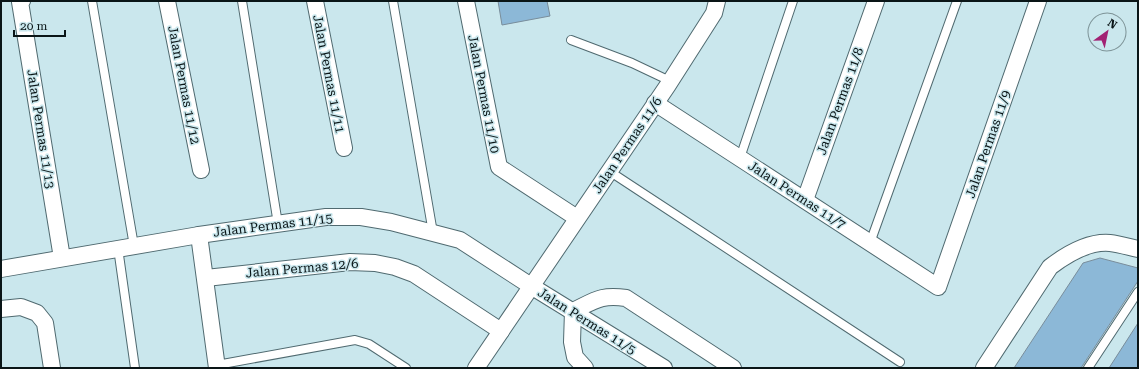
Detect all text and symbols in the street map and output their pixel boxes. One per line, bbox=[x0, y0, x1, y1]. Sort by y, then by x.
scale bar bbox=[14, 12, 65, 38]
north arrow bbox=[1087, 12, 1127, 52]
street label: Jalan Permas 11/11 bbox=[310, 14, 348, 134]
text: N bbox=[1105, 16, 1120, 32]
text: 20 m bbox=[20, 19, 47, 33]
street label: Jalan Permas 11/12 bbox=[165, 25, 203, 145]
street label: Jalan Permas 11/10 bbox=[465, 34, 503, 154]
street label: Jalan Permas 11/8 bbox=[814, 45, 866, 157]
street label: Jalan Permas 11/13 bbox=[24, 68, 58, 190]
street label: Jalan Permas 11/9 bbox=[963, 88, 1013, 200]
street label: Jalan Permas 11/6 bbox=[589, 94, 665, 196]
street label: Jalan Permas 11/7 bbox=[746, 158, 848, 232]
street label: Jalan Permas 11/15 bbox=[212, 210, 334, 240]
street label: Jalan Permas 12/6 bbox=[245, 256, 359, 280]
street label: Jalan Permas 11/5 bbox=[535, 285, 639, 357]

